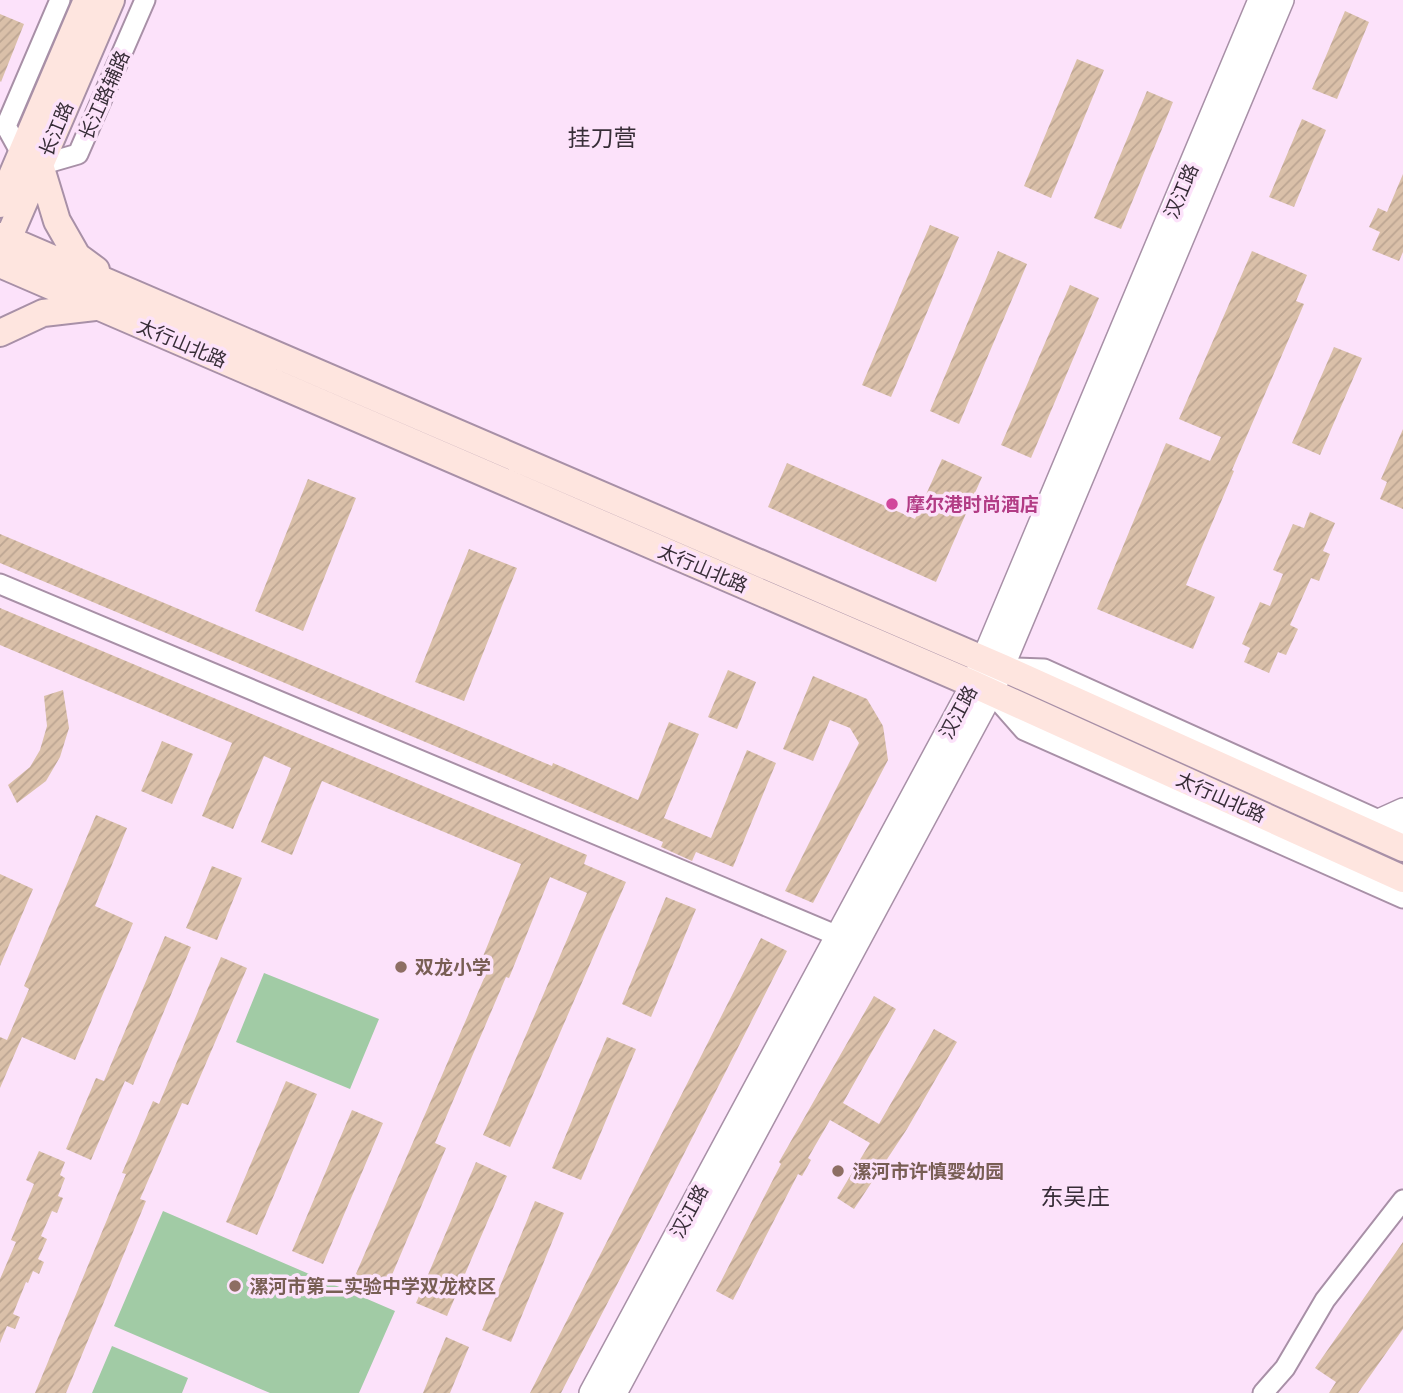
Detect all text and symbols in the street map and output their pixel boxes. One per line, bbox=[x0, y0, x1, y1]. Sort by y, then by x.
street label: 长江路辅路 bbox=[75, 47, 133, 143]
street label: 长江路 bbox=[35, 98, 77, 160]
district label: 挂刀营 bbox=[568, 125, 637, 150]
street label: 汉江路 bbox=[1160, 160, 1202, 222]
street label: 太行山北路 bbox=[134, 314, 230, 372]
place label: 摩尔港时尚酒店 bbox=[906, 493, 1039, 515]
marker: 摩尔港时尚酒店 bbox=[884, 496, 900, 512]
street label: 太行山北路 bbox=[655, 539, 751, 597]
street label: 汉江路 bbox=[935, 682, 981, 742]
street label: 太行山北路 bbox=[1173, 768, 1269, 826]
place label: 双龙小学 bbox=[415, 956, 491, 978]
marker: 双龙小学 bbox=[393, 959, 409, 975]
place label: 漯河市许慎婴幼园 bbox=[852, 1160, 1004, 1182]
marker: 漯河市许慎婴幼园 bbox=[830, 1163, 846, 1179]
street label: 汉江路 bbox=[666, 1181, 712, 1241]
district label: 东吴庄 bbox=[1041, 1184, 1110, 1209]
place label: 漯河市第二实验中学双龙校区 bbox=[249, 1275, 496, 1297]
marker: 漯河市第二实验中学双龙校区 bbox=[227, 1278, 243, 1294]

